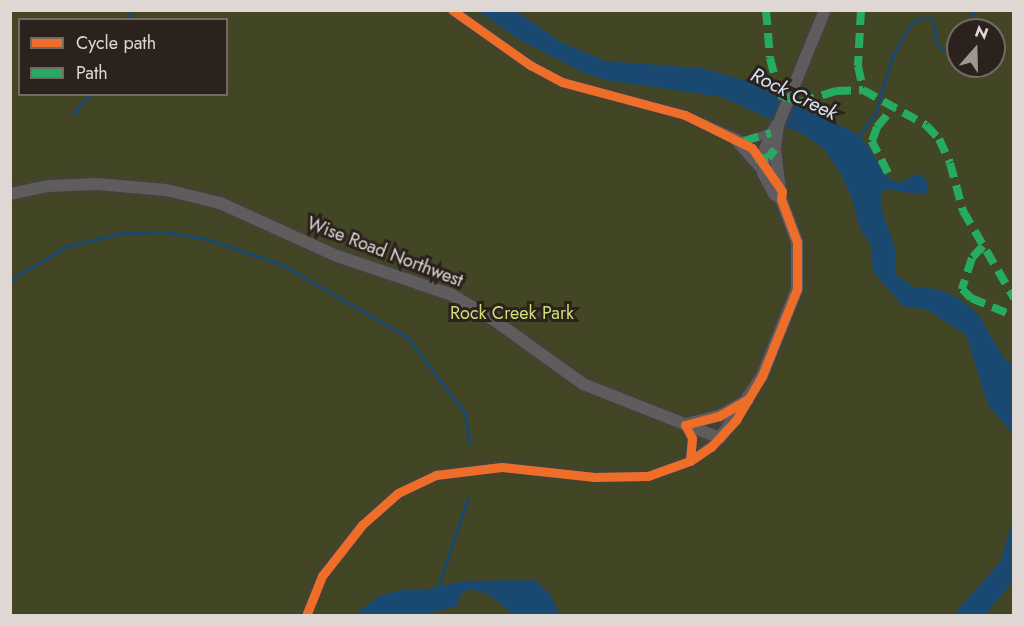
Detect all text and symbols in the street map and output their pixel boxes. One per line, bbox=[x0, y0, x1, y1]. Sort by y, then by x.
legend bbox=[18, 18, 228, 96]
north arrow bbox=[946, 18, 1006, 78]
text: N bbox=[972, 20, 992, 45]
text: Cycle path bbox=[76, 30, 156, 56]
text: Path bbox=[76, 60, 108, 86]
water label: Rock Creek bbox=[747, 63, 841, 125]
street label: Wise Road Northwest bbox=[304, 212, 466, 292]
park label: Rock Creek Park bbox=[450, 302, 574, 324]

